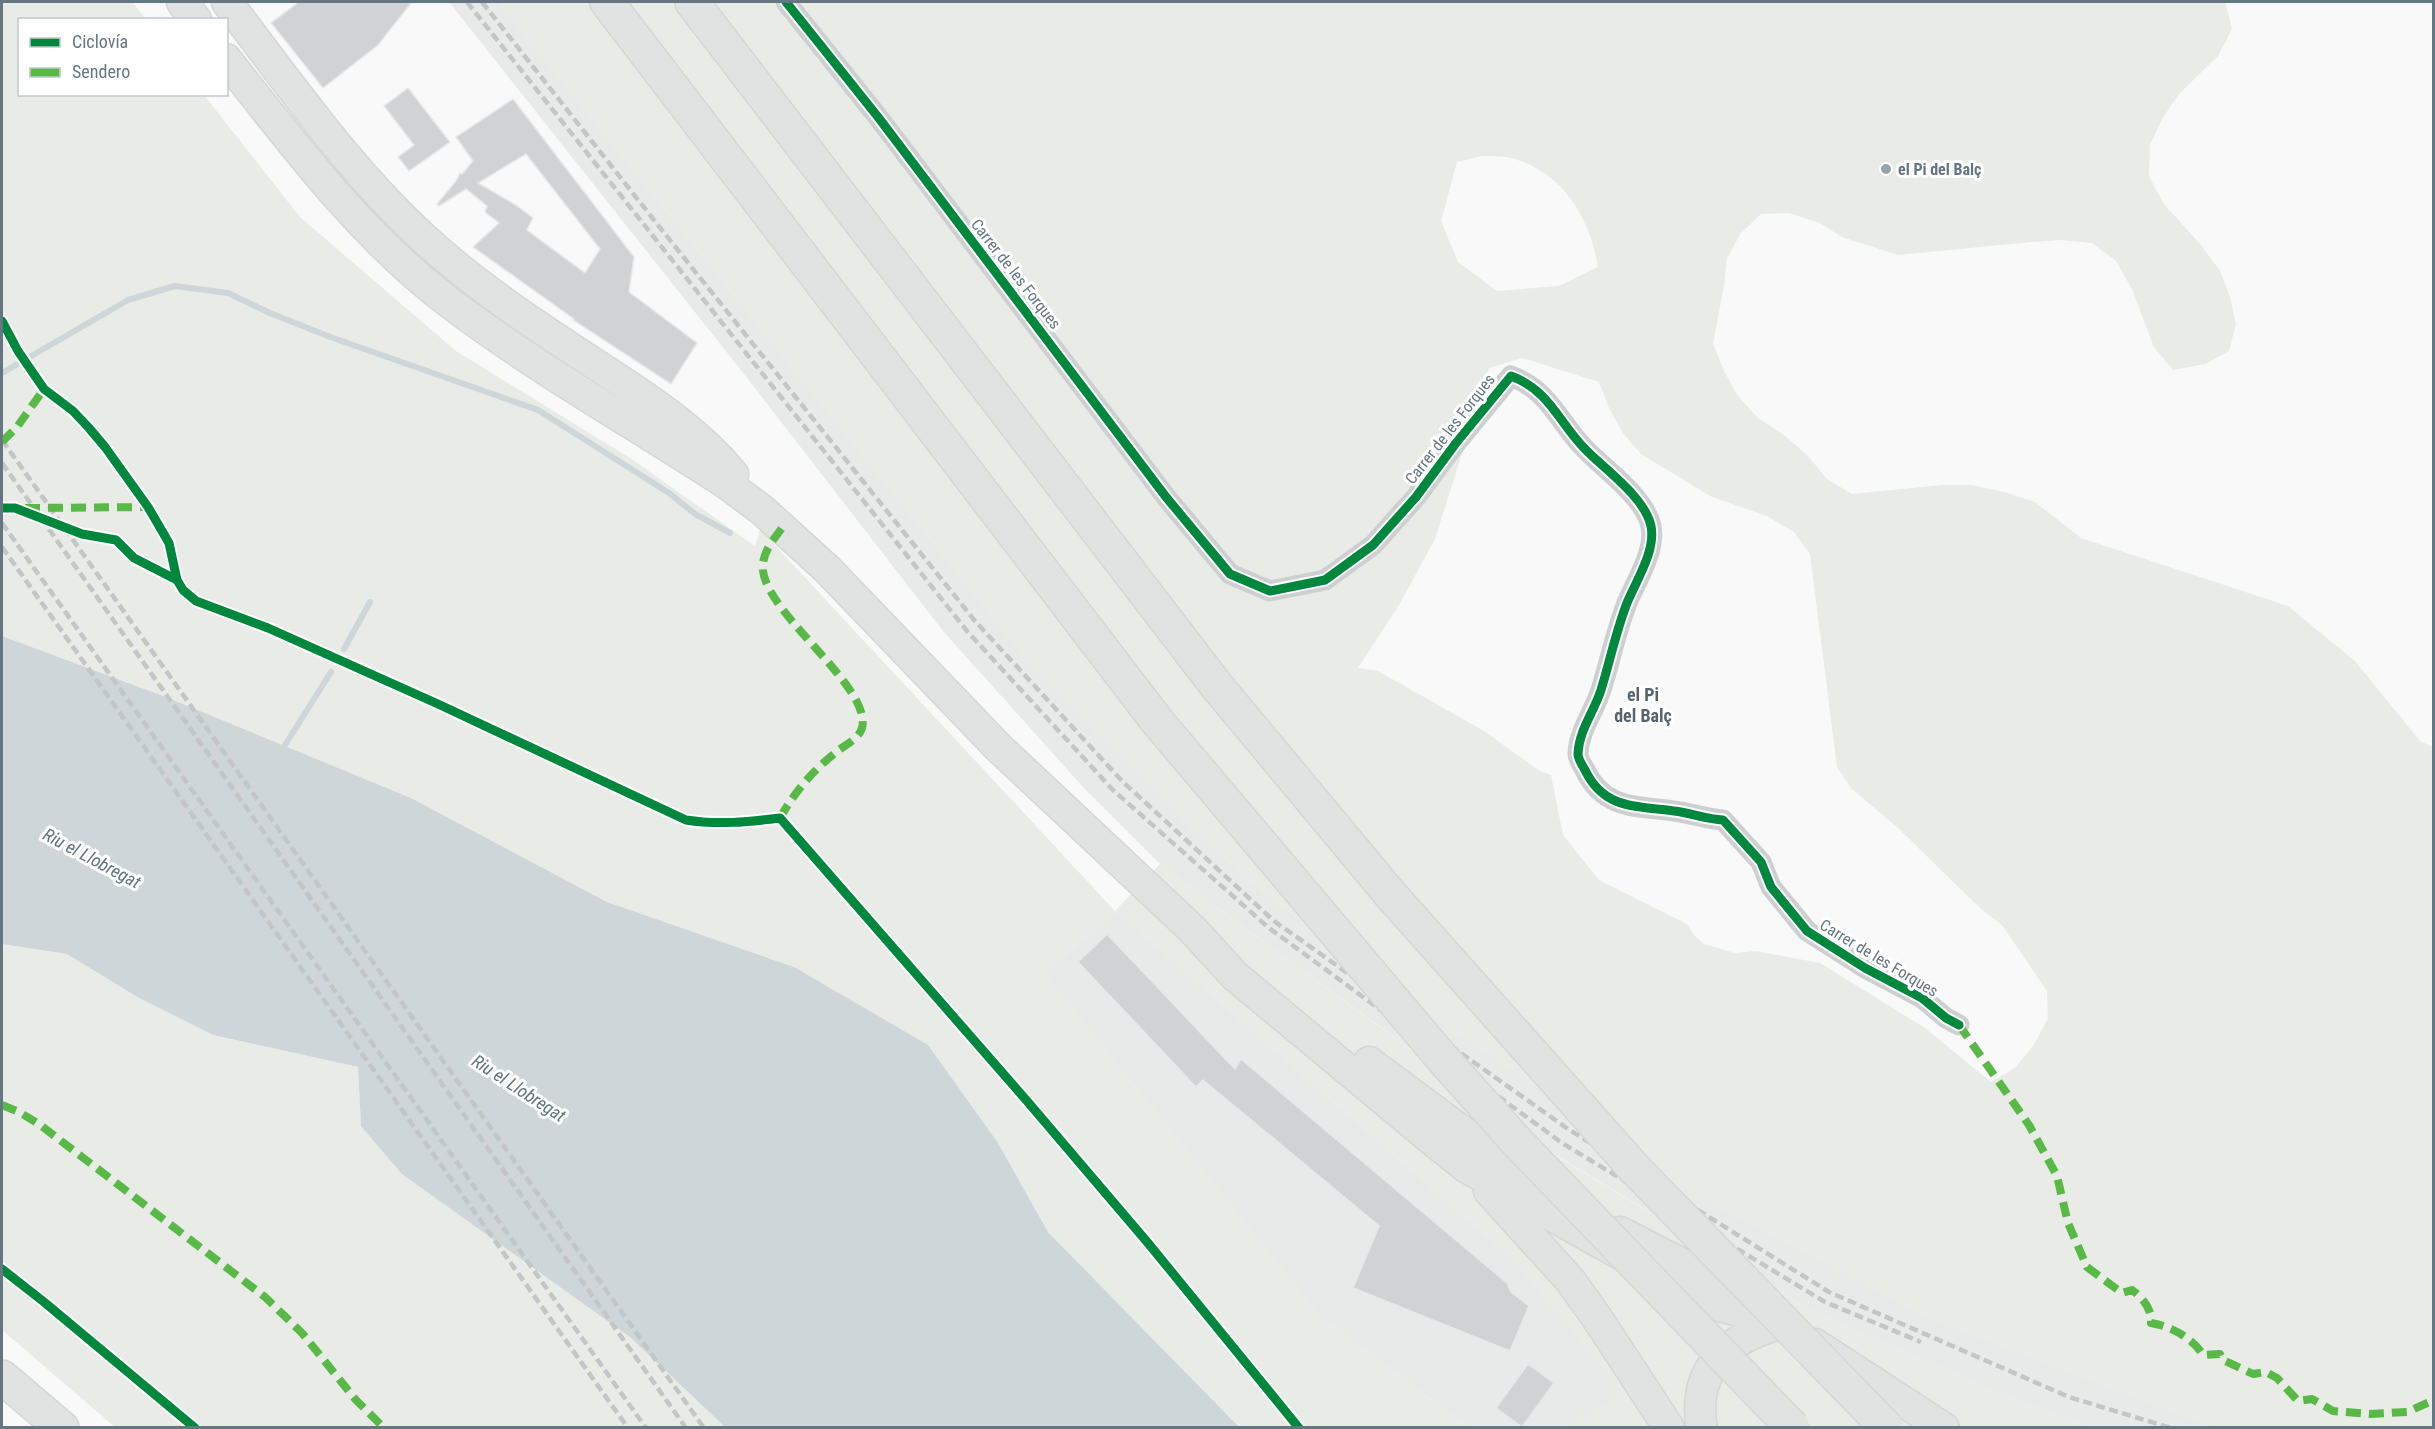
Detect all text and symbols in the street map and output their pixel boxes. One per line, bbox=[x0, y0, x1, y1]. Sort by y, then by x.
legend bbox=[18, 18, 228, 96]
text: Ciclovía bbox=[72, 31, 128, 52]
text: Sendero bbox=[72, 61, 130, 82]
place label: el Pi del Balç bbox=[1898, 160, 1981, 179]
marker: el Pi del Balç bbox=[1879, 162, 1893, 176]
street label: Carrer de les Forques bbox=[967, 215, 1065, 333]
street label: Carrer de les Forques bbox=[1401, 370, 1499, 488]
district label: el Pi del Balç bbox=[1614, 684, 1672, 726]
water label: Riu el Llobregat bbox=[40, 824, 145, 893]
street label: Carrer de les Forques bbox=[1816, 915, 1942, 1001]
water label: Riu el Llobregat bbox=[468, 1050, 570, 1126]

